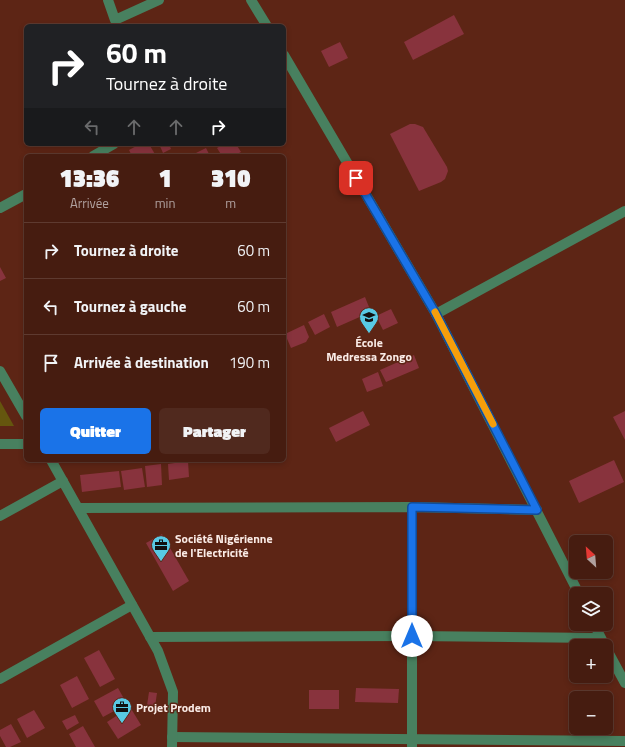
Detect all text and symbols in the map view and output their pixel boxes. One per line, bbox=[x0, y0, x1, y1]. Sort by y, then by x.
text: 60 m bbox=[106, 31, 167, 74]
icon: right bbox=[40, 40, 92, 92]
text: Tournez à droite bbox=[106, 70, 227, 97]
icon: left bbox=[81, 116, 103, 138]
icon: ahead bbox=[123, 116, 145, 138]
icon: ahead bbox=[165, 116, 187, 138]
icon: right bbox=[207, 116, 229, 138]
text: 13:36 bbox=[59, 160, 119, 196]
text: 1 bbox=[158, 160, 172, 196]
text: 310 bbox=[211, 160, 250, 196]
pin bbox=[339, 161, 373, 195]
icon: arrive bbox=[345, 167, 367, 189]
text: Arrivée bbox=[70, 193, 109, 213]
text: min bbox=[155, 193, 175, 213]
text: m bbox=[225, 193, 236, 213]
text: Tournez à droite bbox=[74, 239, 179, 262]
text: 60 m bbox=[237, 239, 270, 262]
icon: right bbox=[40, 240, 62, 262]
text: Tournez à gauche bbox=[74, 295, 186, 318]
text: 60 m bbox=[237, 295, 270, 318]
icon: left bbox=[40, 296, 62, 318]
school or university icon: École Medressa Zongo bbox=[358, 306, 380, 334]
place label: École Medressa Zongo bbox=[326, 333, 412, 366]
text: Arrivée à destination bbox=[74, 351, 209, 374]
text: 190 m bbox=[229, 351, 270, 374]
icon: arrive bbox=[40, 352, 62, 374]
button: Quitter bbox=[40, 408, 151, 454]
button: Partager bbox=[159, 408, 270, 454]
place label: Société Nigérienne de l'Electricité bbox=[175, 529, 273, 562]
office icon: Société Nigérienne de l'Electricité bbox=[150, 534, 172, 562]
north arrow bbox=[569, 535, 613, 579]
map controls bbox=[569, 535, 613, 735]
button: layers bbox=[569, 587, 613, 631]
position arrow bbox=[391, 615, 433, 657]
button: + bbox=[569, 639, 613, 683]
button: − bbox=[569, 691, 613, 735]
office icon: Projet Prodem bbox=[111, 696, 133, 724]
place label: Projet Prodem bbox=[136, 698, 211, 717]

